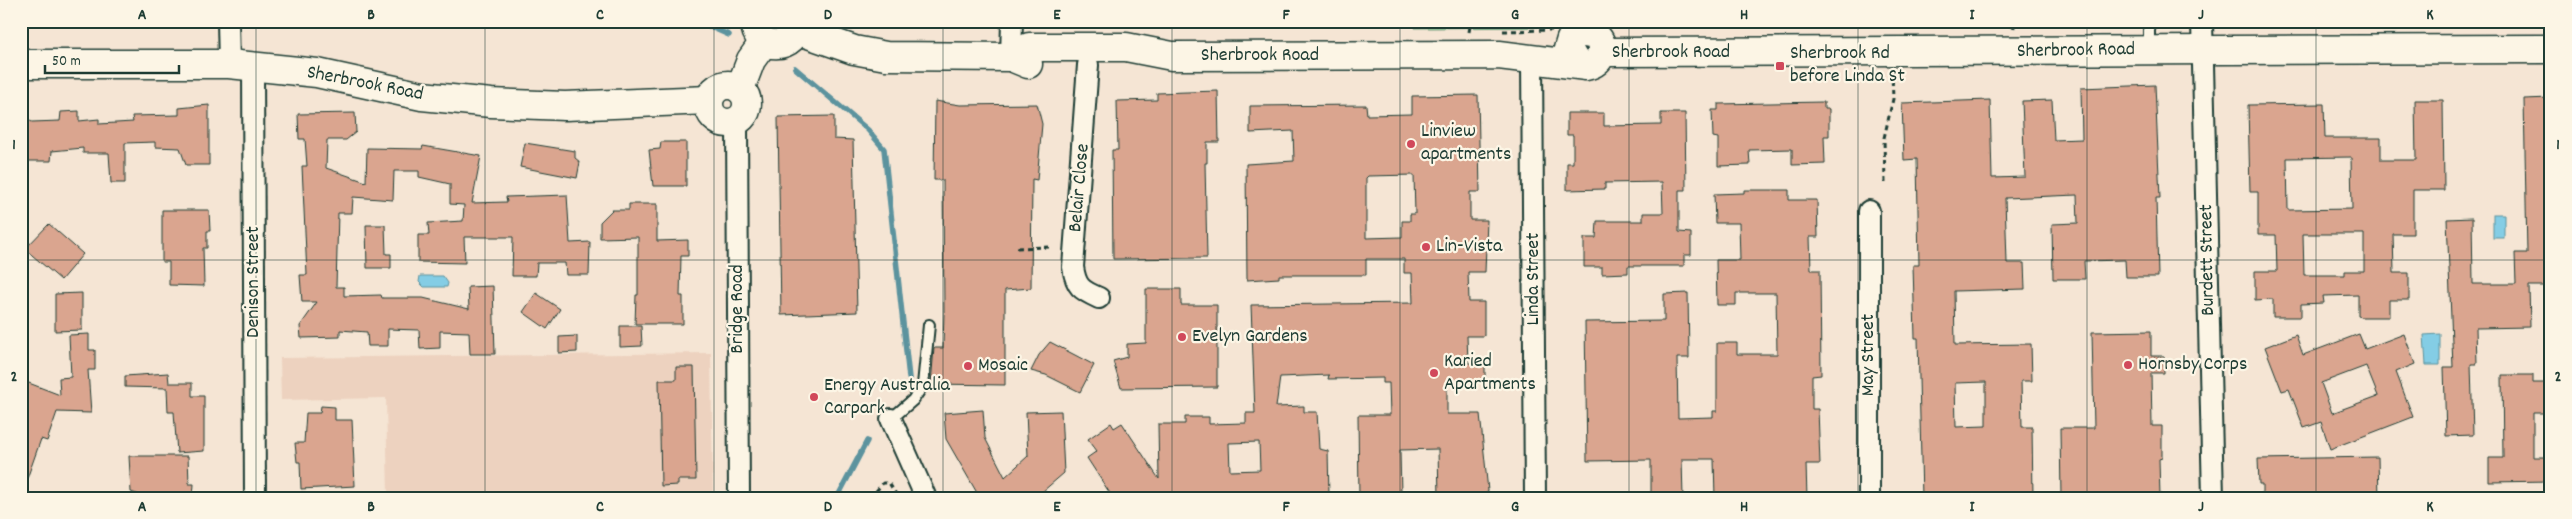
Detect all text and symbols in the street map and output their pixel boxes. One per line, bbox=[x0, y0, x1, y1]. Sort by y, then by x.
text: A bbox=[138, 4, 147, 27]
text: B bbox=[367, 4, 375, 27]
text: C bbox=[596, 4, 604, 27]
text: D bbox=[824, 4, 833, 27]
text: E bbox=[1053, 4, 1061, 27]
text: F bbox=[1282, 4, 1290, 27]
text: G bbox=[1511, 4, 1519, 27]
text: H bbox=[1740, 4, 1748, 27]
text: I bbox=[1970, 4, 1976, 27]
text: J bbox=[2198, 4, 2204, 27]
text: K bbox=[2426, 4, 2434, 27]
street label: Sherbrook Road bbox=[2017, 36, 2135, 66]
street label: Sherbrook Road bbox=[1612, 39, 1730, 67]
place label: Sherbrook Rd before Linda St bbox=[1790, 40, 1905, 91]
scale bar bbox=[45, 42, 179, 74]
street label: Sherbrook Road bbox=[1201, 42, 1319, 70]
text: 50 m bbox=[52, 51, 81, 73]
street label: Sherbrook Road bbox=[304, 59, 426, 109]
marker: Sherbrook Rd before Linda St bbox=[1774, 60, 1786, 72]
place label: Linview apartments bbox=[1421, 118, 1511, 169]
text: 1 bbox=[12, 134, 16, 157]
text: 1 bbox=[2556, 134, 2560, 157]
marker: Linview apartments bbox=[1405, 138, 1417, 150]
street label: Belair Close bbox=[1062, 142, 1098, 233]
street label: Burdett Street bbox=[2193, 204, 2223, 316]
street label: Denison Street bbox=[240, 226, 268, 338]
street label: Linda Street bbox=[1520, 232, 1548, 326]
place label: Lin-Vista bbox=[1436, 233, 1503, 261]
marker: Lin-Vista bbox=[1420, 241, 1432, 253]
street label: Bridge Road bbox=[724, 264, 752, 354]
street label: May Street bbox=[1855, 314, 1883, 396]
place label: Evelyn Gardens bbox=[1192, 323, 1308, 351]
marker: Evelyn Gardens bbox=[1176, 331, 1188, 343]
place label: Karied Apartments bbox=[1444, 348, 1536, 399]
place label: Hornsby Corps bbox=[2138, 351, 2247, 379]
place label: Mosaic bbox=[978, 352, 1028, 380]
marker: Hornsby Corps bbox=[2122, 359, 2134, 371]
marker: Mosaic bbox=[962, 360, 974, 372]
text: 2 bbox=[11, 366, 18, 389]
text: 2 bbox=[2555, 366, 2562, 389]
marker: Karied Apartments bbox=[1428, 367, 1440, 379]
place label: Energy Australia Carpark bbox=[824, 372, 951, 423]
marker: Energy Australia Carpark bbox=[808, 391, 820, 403]
text: A bbox=[138, 496, 147, 519]
text: B bbox=[367, 496, 375, 519]
text: C bbox=[596, 496, 604, 519]
text: D bbox=[824, 496, 833, 519]
text: E bbox=[1053, 496, 1061, 519]
text: F bbox=[1282, 496, 1290, 519]
text: G bbox=[1511, 496, 1519, 519]
text: H bbox=[1740, 496, 1748, 519]
text: I bbox=[1970, 496, 1976, 519]
text: J bbox=[2198, 496, 2204, 519]
text: K bbox=[2426, 496, 2434, 519]

